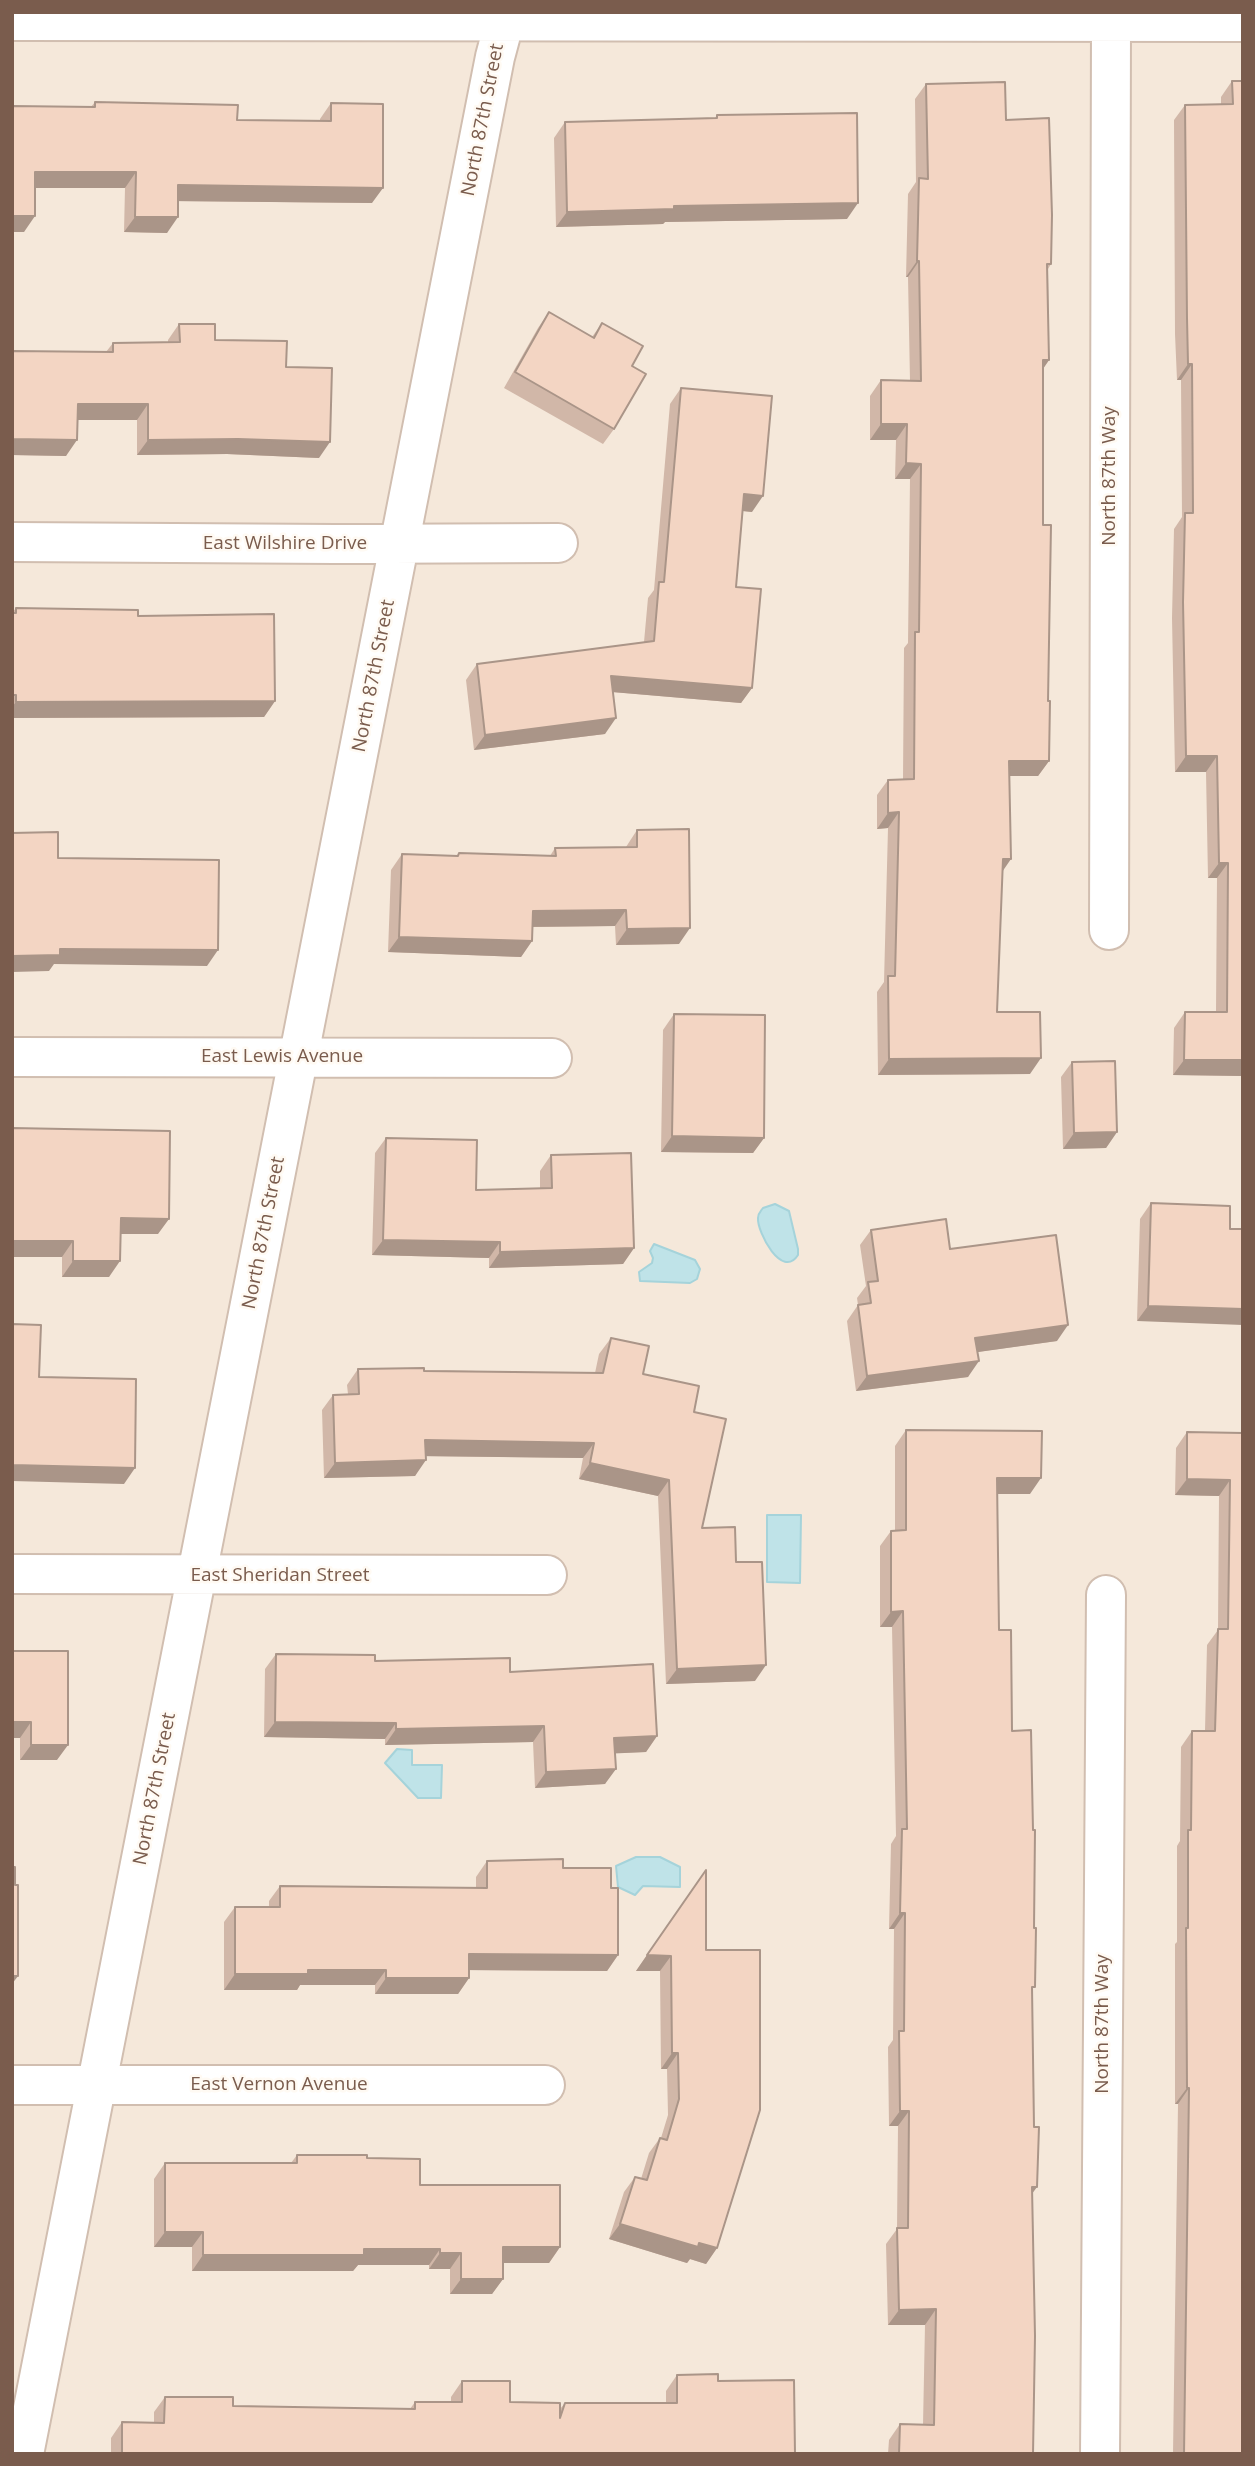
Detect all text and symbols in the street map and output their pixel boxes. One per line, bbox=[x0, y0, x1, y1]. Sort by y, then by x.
street label: North 87th Street bbox=[457, 42, 509, 198]
street label: North 87th Way bbox=[1099, 406, 1121, 546]
street label: East Wilshire Drive bbox=[203, 533, 367, 555]
street label: North 87th Street bbox=[348, 598, 400, 754]
street label: East Lewis Avenue bbox=[201, 1046, 363, 1068]
street label: North 87th Street bbox=[238, 1155, 290, 1311]
street label: East Sheridan Street bbox=[190, 1565, 370, 1587]
street label: North 87th Street bbox=[129, 1711, 181, 1867]
street label: North 87th Way bbox=[1092, 1954, 1114, 2094]
street label: East Vernon Avenue bbox=[190, 2074, 368, 2096]

